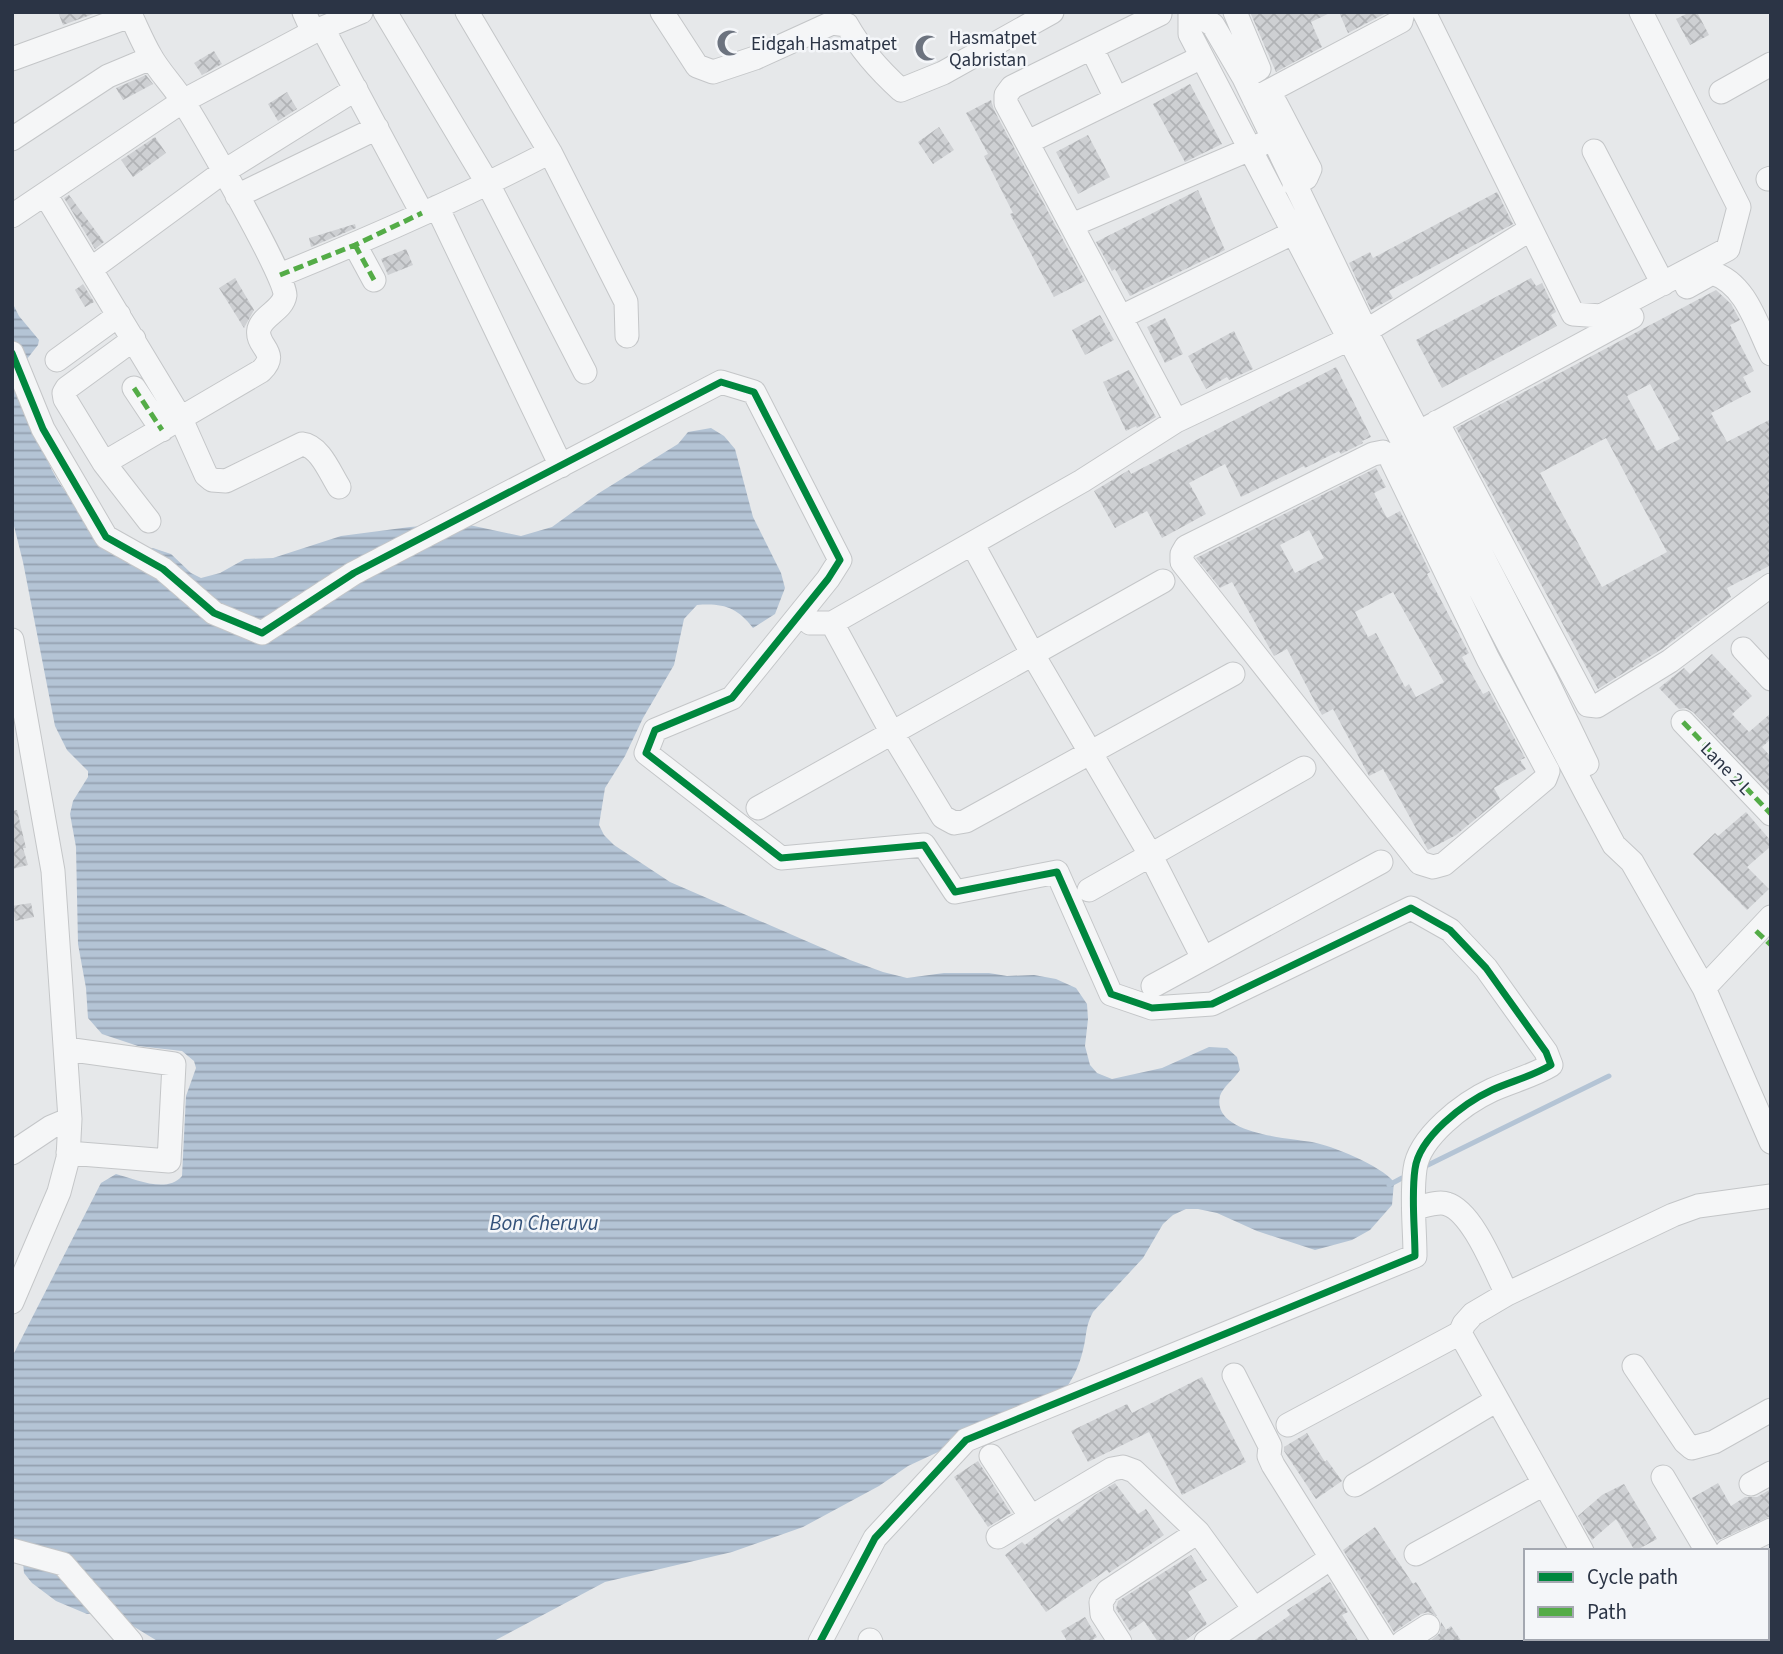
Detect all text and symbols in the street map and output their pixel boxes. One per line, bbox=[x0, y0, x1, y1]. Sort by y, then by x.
place label: Hasmatpet Qabristan bbox=[949, 25, 1037, 74]
mosque icon: Eidgah Hasmatpet bbox=[715, 28, 745, 58]
place label: Eidgah Hasmatpet bbox=[751, 31, 897, 58]
mosque icon: Hasmatpet Qabristan bbox=[913, 33, 943, 63]
street label: Lane 2 L bbox=[1694, 736, 1758, 802]
water label: Bon Cheruvu bbox=[489, 1208, 599, 1238]
legend bbox=[1524, 1549, 1769, 1640]
text: Cycle path bbox=[1587, 1562, 1678, 1592]
text: Path bbox=[1587, 1597, 1627, 1627]

